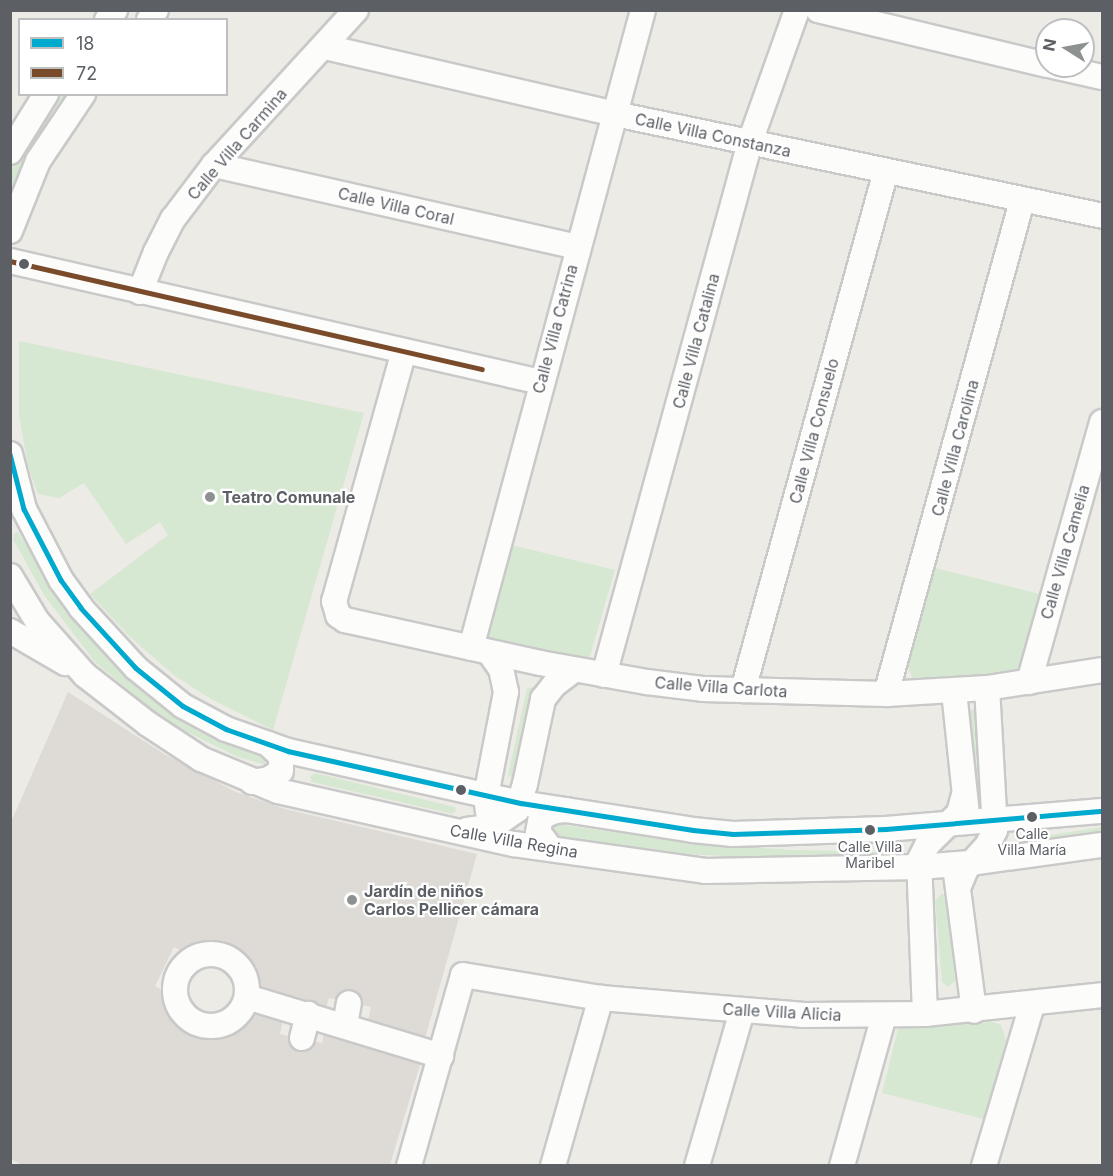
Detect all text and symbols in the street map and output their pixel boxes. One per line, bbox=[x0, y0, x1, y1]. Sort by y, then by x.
legend bbox=[18, 18, 228, 96]
north arrow bbox=[1035, 18, 1095, 78]
text: 18 bbox=[76, 33, 94, 54]
text: N bbox=[1038, 37, 1060, 53]
text: 72 bbox=[76, 63, 97, 84]
street label: Calle Villa Carmina bbox=[183, 84, 291, 204]
street label: Calle Villa Constanza bbox=[633, 109, 793, 161]
street label: Calle Villa Coral bbox=[336, 183, 456, 229]
unlabelled marker bbox=[18, 258, 30, 270]
street label: Calle Villa Catrina bbox=[529, 262, 581, 396]
street label: Calle Villa Catalina bbox=[669, 271, 723, 411]
street label: Calle Villa Consuelo bbox=[785, 356, 843, 506]
street label: Calle Villa Carolina bbox=[928, 378, 982, 518]
street label: Calle Villa Camelia bbox=[1037, 482, 1093, 622]
place label: Teatro Comunale bbox=[222, 487, 355, 507]
marker: Teatro Comunale bbox=[203, 490, 217, 504]
street label: Calle Villa Carlota bbox=[654, 673, 788, 701]
unlabelled marker bbox=[455, 784, 467, 796]
marker: Calle Villa María bbox=[1026, 811, 1038, 823]
street label: Calle Villa Regina bbox=[448, 820, 580, 862]
marker: Calle Villa Maribel bbox=[864, 824, 876, 836]
place label: Calle Villa María bbox=[998, 826, 1066, 858]
place label: Calle Villa Maribel bbox=[838, 839, 902, 872]
place label: Jardín de niños Carlos Pellicer cámara bbox=[364, 881, 539, 919]
marker: Jardín de niños Carlos Pellicer cámara bbox=[345, 893, 359, 907]
street label: Calle Villa Alicia bbox=[722, 999, 842, 1025]

